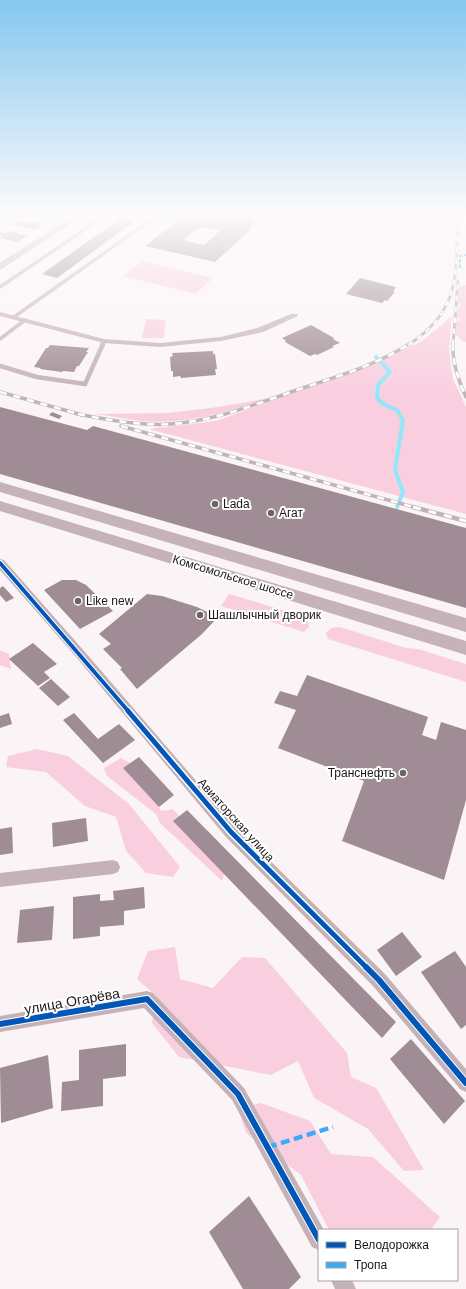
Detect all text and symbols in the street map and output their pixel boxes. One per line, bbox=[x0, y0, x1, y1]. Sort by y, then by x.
place label: Lada bbox=[223, 497, 250, 511]
marker: Lada bbox=[210, 499, 220, 509]
place label: Агат bbox=[279, 506, 304, 520]
marker: Агат bbox=[266, 508, 276, 518]
street label: Комсомольское шоссе bbox=[171, 552, 295, 602]
place label: Like new bbox=[86, 594, 134, 608]
marker: Like new bbox=[73, 596, 83, 606]
place label: Шашлычный дворик bbox=[208, 608, 322, 622]
marker: Шашлычный дворик bbox=[195, 610, 205, 620]
place label: Транснефть bbox=[328, 766, 395, 780]
marker: Транснефть bbox=[398, 768, 408, 778]
street label: Авиаторская улица bbox=[195, 775, 277, 865]
street label: улица Огарёва bbox=[23, 985, 121, 1017]
legend bbox=[318, 1229, 458, 1281]
text: Велодорожка bbox=[354, 1238, 429, 1252]
text: Тропа bbox=[354, 1258, 388, 1272]

